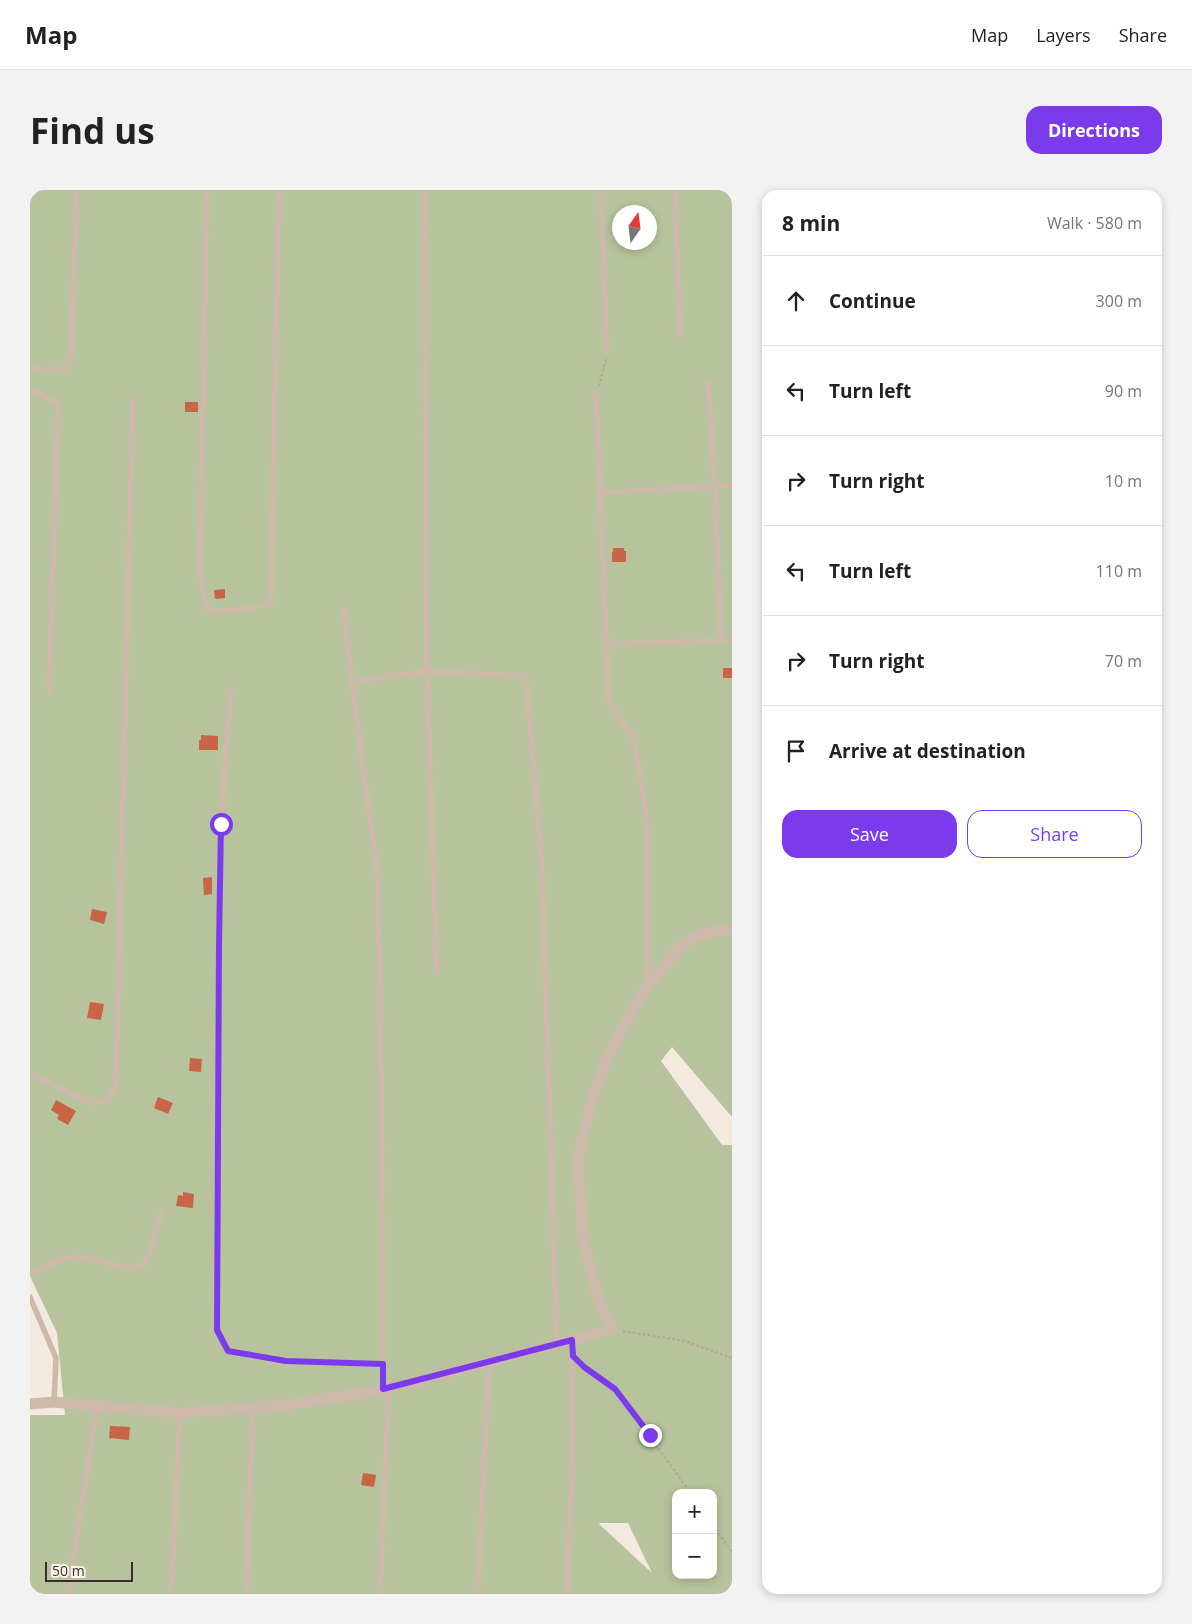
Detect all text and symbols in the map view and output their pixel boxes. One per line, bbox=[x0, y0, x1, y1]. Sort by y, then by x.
text: Map bbox=[25, 18, 77, 51]
text: Map bbox=[971, 23, 1008, 47]
text: Layers bbox=[1036, 23, 1091, 47]
text: Share bbox=[1119, 23, 1167, 47]
button: Directions bbox=[1026, 106, 1162, 154]
text: Find us bbox=[30, 107, 155, 154]
north arrow bbox=[612, 205, 657, 250]
text: 8 min bbox=[782, 209, 840, 237]
text: Walk · 580 m bbox=[1047, 212, 1142, 234]
icon: ahead bbox=[782, 287, 810, 315]
text: Continue bbox=[829, 288, 916, 314]
text: 300 m bbox=[1096, 290, 1142, 312]
icon: left bbox=[782, 377, 810, 405]
text: Turn left bbox=[829, 378, 911, 404]
text: 90 m bbox=[1105, 380, 1142, 402]
icon: right bbox=[782, 467, 810, 495]
text: Turn right bbox=[829, 468, 924, 494]
text: 10 m bbox=[1105, 470, 1142, 492]
icon: left bbox=[782, 557, 810, 585]
text: Turn left bbox=[829, 558, 911, 584]
text: 110 m bbox=[1096, 560, 1142, 582]
icon: right bbox=[782, 647, 810, 675]
text: Turn right bbox=[829, 648, 924, 674]
text: 70 m bbox=[1105, 650, 1142, 672]
icon: arrive bbox=[782, 737, 810, 765]
text: Arrive at destination bbox=[829, 738, 1026, 764]
button: Save bbox=[782, 810, 957, 858]
button: Share bbox=[967, 810, 1142, 858]
route start bbox=[210, 813, 233, 836]
route end bbox=[639, 1424, 662, 1447]
map controls bbox=[672, 1489, 717, 1579]
button: + bbox=[672, 1489, 717, 1534]
button: − bbox=[672, 1534, 717, 1579]
scale bar bbox=[45, 1559, 132, 1582]
text: 50 m bbox=[52, 1561, 85, 1580]

